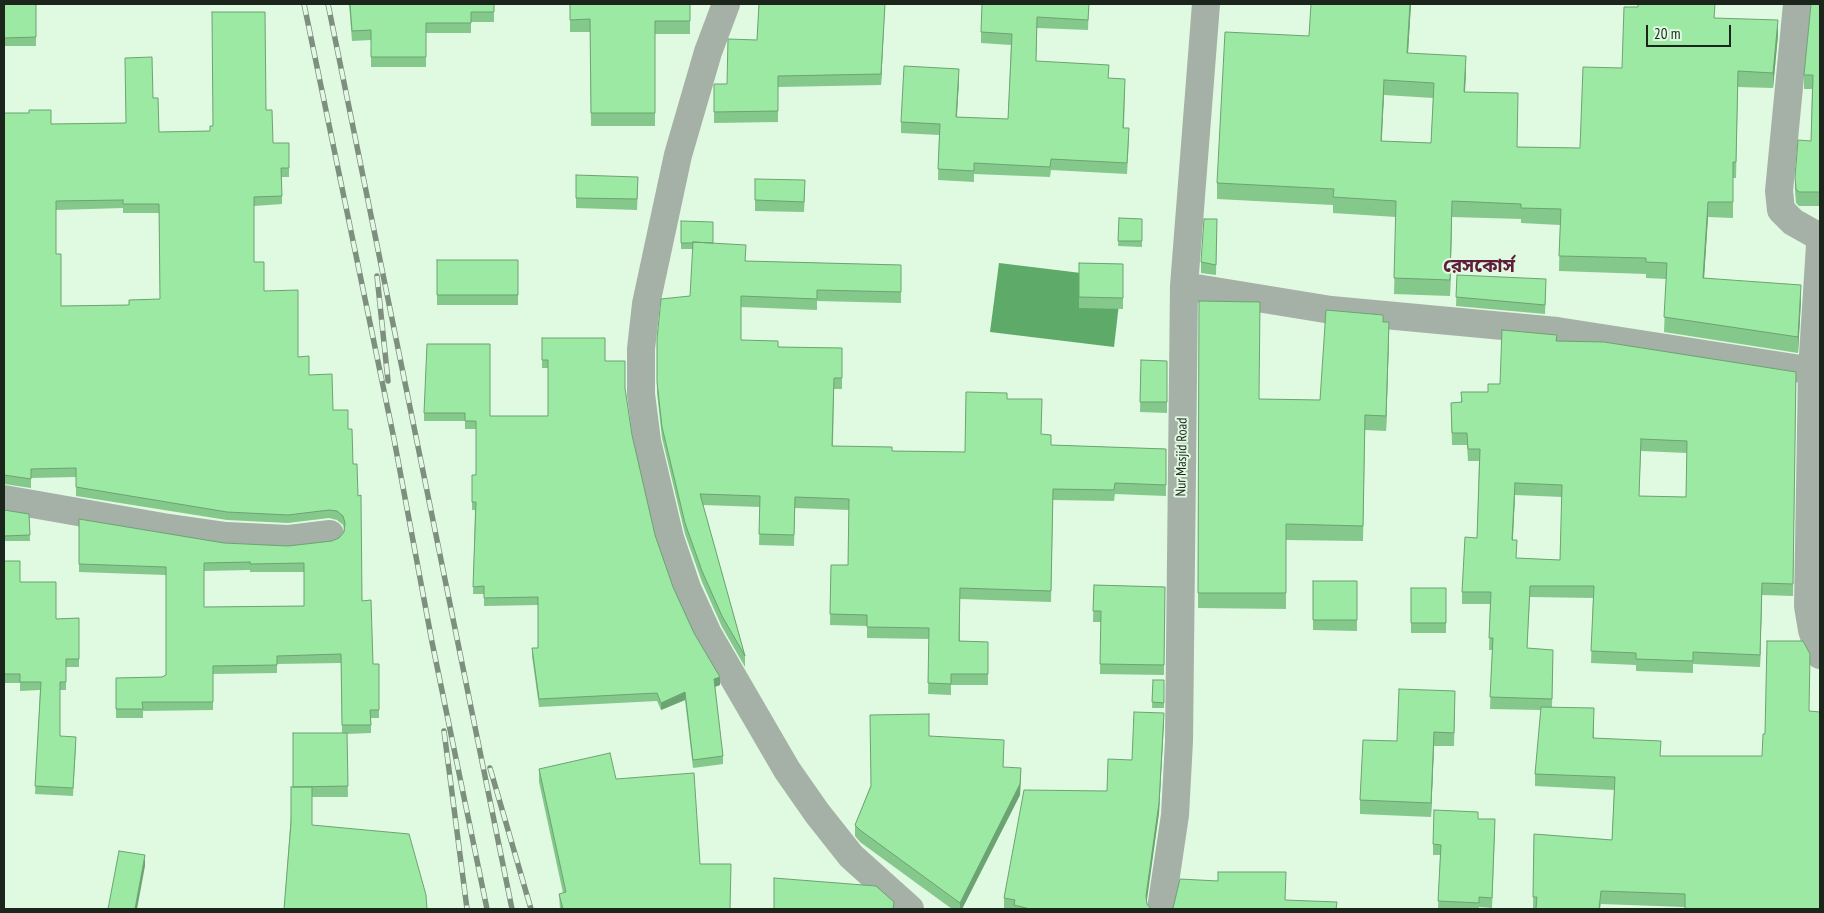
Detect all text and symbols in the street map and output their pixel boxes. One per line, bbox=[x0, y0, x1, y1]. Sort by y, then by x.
scale bar bbox=[1649, 15, 1734, 47]
text: 20 m bbox=[1654, 24, 1680, 43]
district label: রেসকোর্স bbox=[1443, 256, 1515, 278]
street label: Nur Masjid Road bbox=[1173, 418, 1191, 496]

